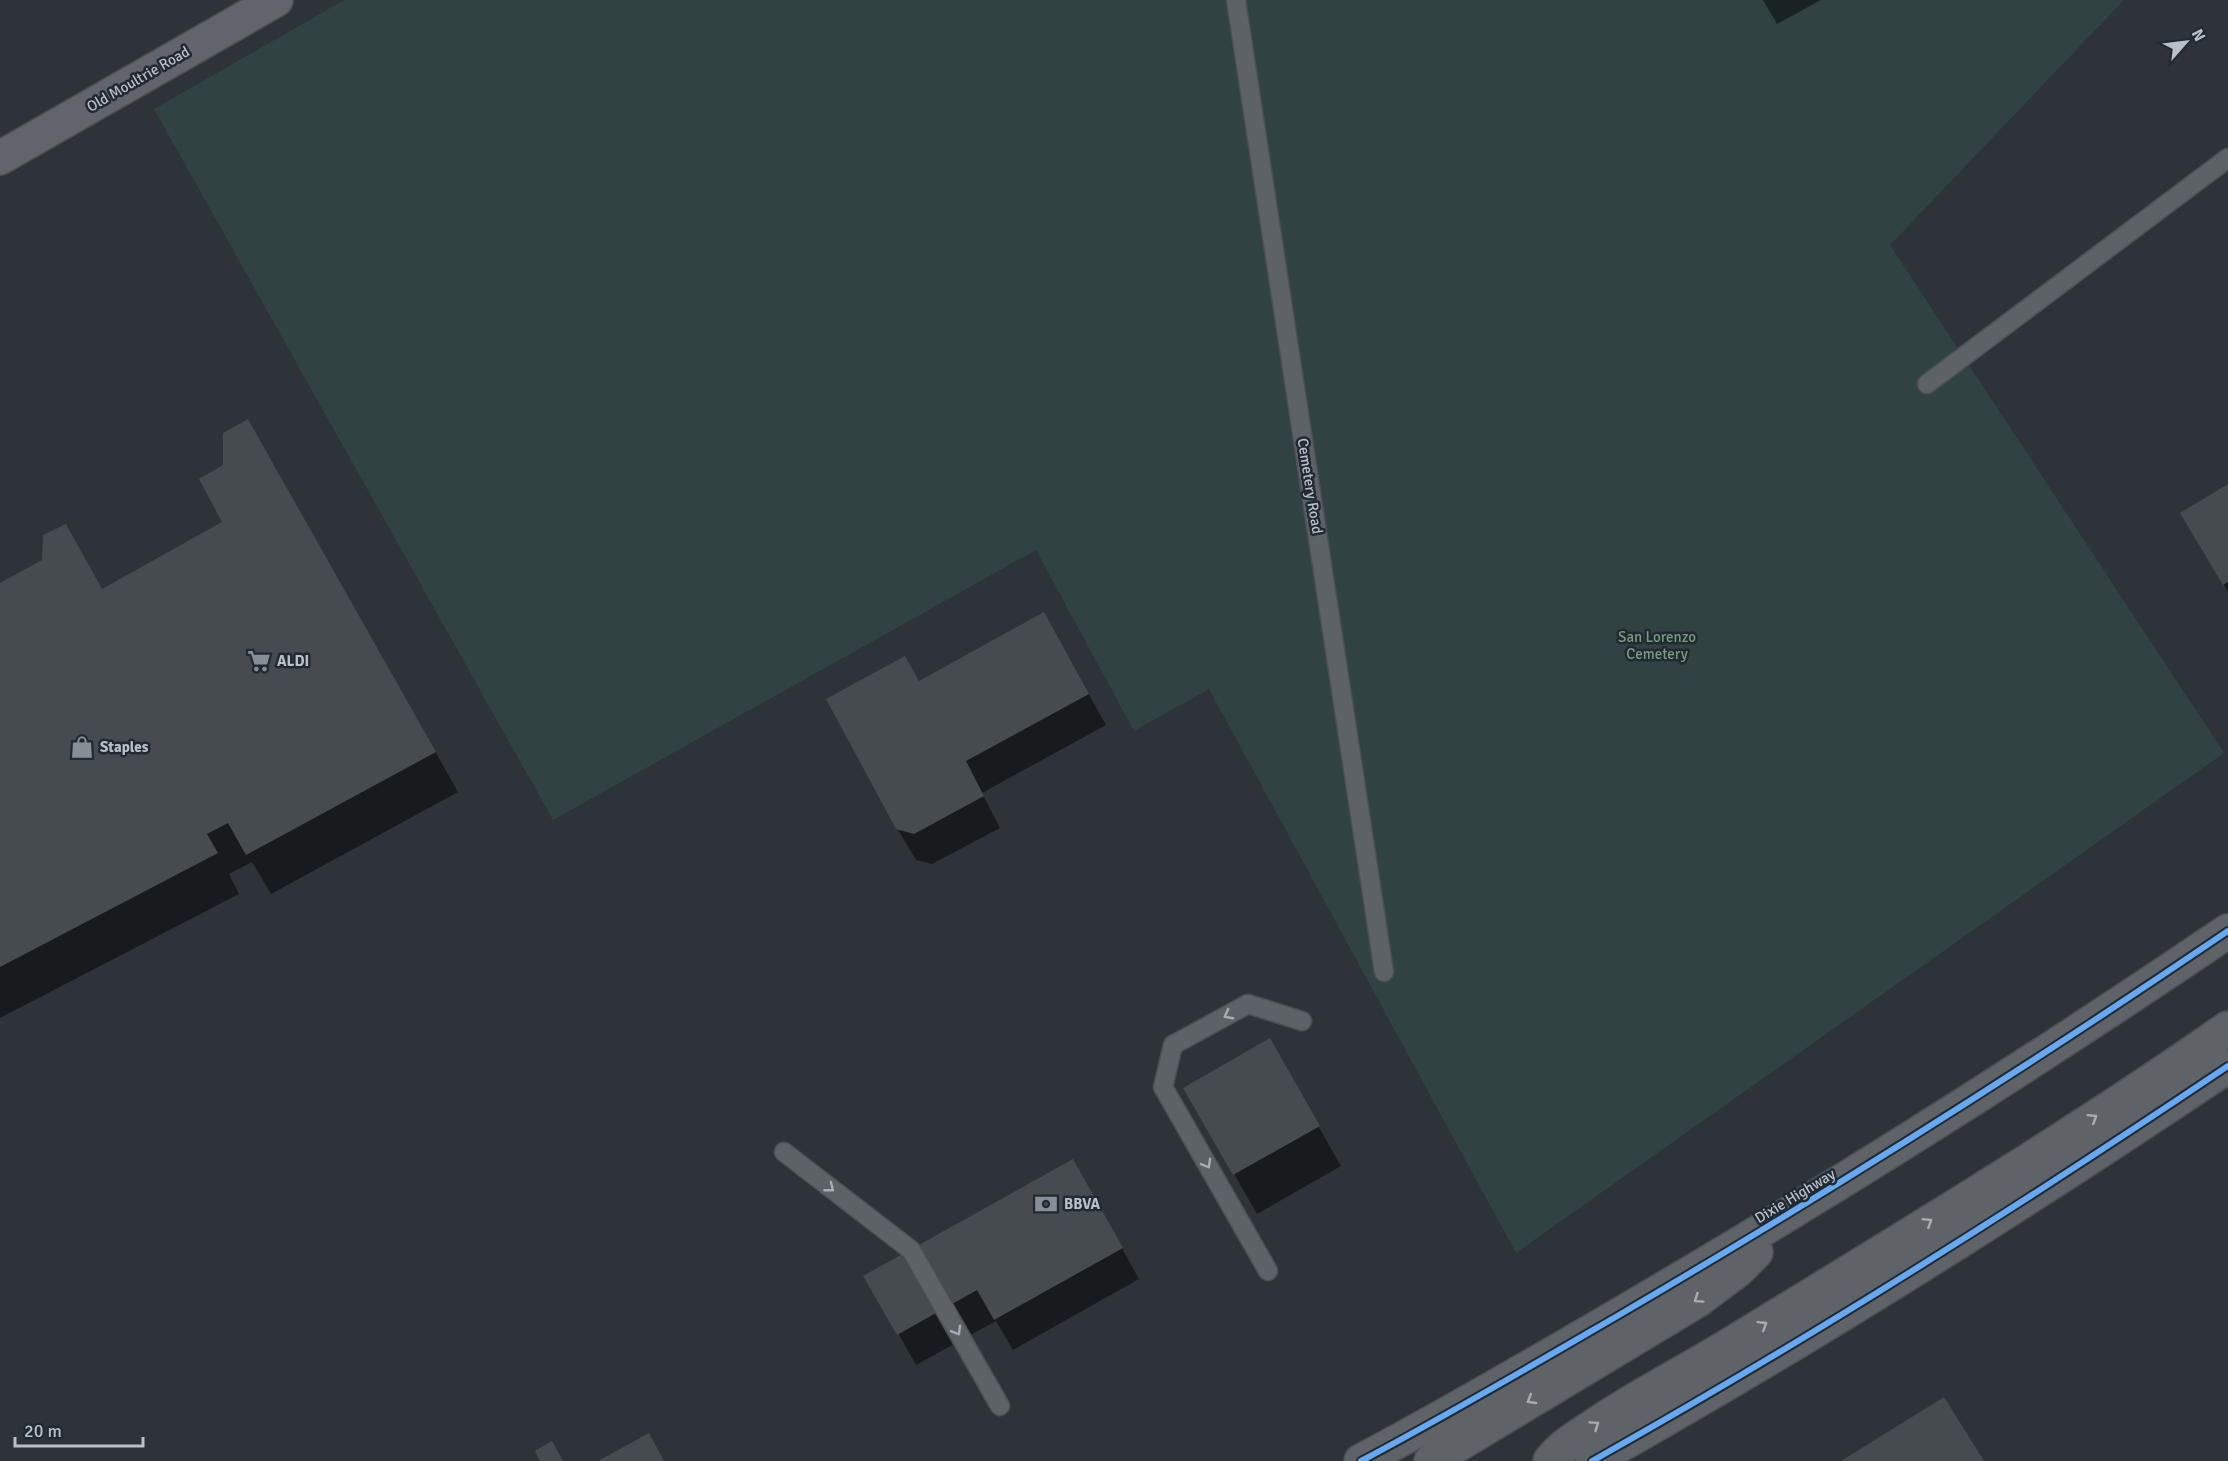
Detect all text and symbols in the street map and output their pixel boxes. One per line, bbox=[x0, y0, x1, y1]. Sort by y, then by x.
north arrow bbox=[2156, 12, 2216, 72]
text: N bbox=[2187, 26, 2210, 45]
street label: Old Moultrie Road bbox=[83, 42, 193, 116]
street label: Cemetery Road bbox=[1294, 437, 1326, 535]
park label: San Lorenzo Cemetery bbox=[1618, 628, 1696, 663]
supermarket icon: ALDI bbox=[246, 648, 272, 674]
place label: ALDI bbox=[277, 652, 309, 670]
shop icon: Staples bbox=[69, 734, 95, 760]
place label: Staples bbox=[100, 738, 149, 756]
one-way arrow bbox=[1223, 1008, 1234, 1019]
one-way arrow bbox=[2087, 1114, 2097, 1126]
one-way arrow bbox=[1200, 1158, 1211, 1168]
street label: Dixie Highway bbox=[1751, 1165, 1839, 1227]
one-way arrow bbox=[824, 1180, 835, 1191]
bank icon: BBVA bbox=[1033, 1191, 1059, 1217]
place label: BBVA bbox=[1064, 1195, 1101, 1213]
one-way arrow bbox=[1921, 1218, 1932, 1229]
one-way arrow bbox=[1694, 1292, 1705, 1303]
one-way arrow bbox=[1757, 1320, 1767, 1332]
one-way arrow bbox=[950, 1325, 962, 1335]
one-way arrow bbox=[1527, 1393, 1537, 1405]
scale bar bbox=[15, 1410, 142, 1448]
text: 20 m bbox=[24, 1420, 62, 1442]
one-way arrow bbox=[1589, 1420, 1599, 1432]

